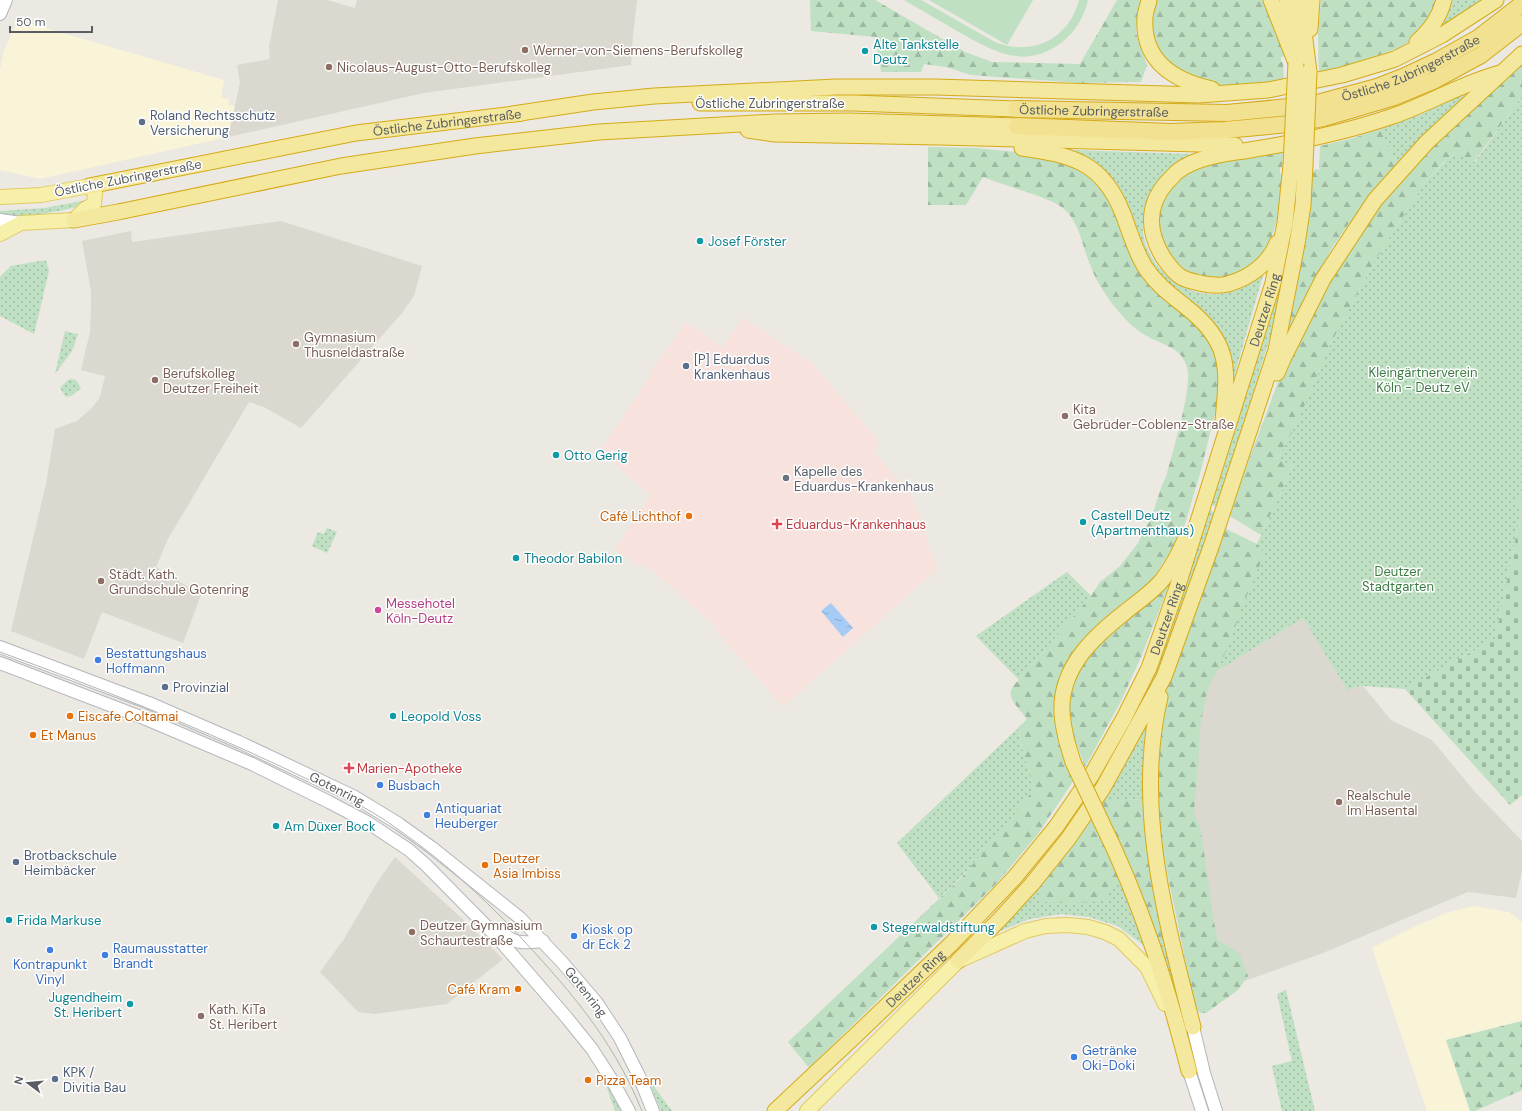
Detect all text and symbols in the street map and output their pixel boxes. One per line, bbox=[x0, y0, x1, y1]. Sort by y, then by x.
scale bar bbox=[10, 8, 92, 34]
text: 50 m bbox=[16, 14, 45, 30]
street label: Östliche Zubringerstraße bbox=[1339, 30, 1483, 105]
place label: Alte Tankstelle Deutz bbox=[873, 36, 959, 68]
place label: Werner-von-Siemens-Berufskolleg bbox=[533, 42, 743, 59]
marker: Werner-von-Siemens-Berufskolleg bbox=[520, 45, 530, 55]
marker: Alte Tankstelle Deutz bbox=[860, 46, 870, 56]
place label: Nicolaus-August-Otto-Berufskolleg bbox=[337, 59, 551, 76]
marker: Nicolaus-August-Otto-Berufskolleg bbox=[324, 62, 334, 72]
street label: Östliche Zubringerstraße bbox=[695, 95, 845, 112]
street label: Östliche Zubringerstraße bbox=[1019, 101, 1169, 120]
street label: Östliche Zubringerstraße bbox=[372, 105, 522, 139]
place label: Roland Rechtsschutz Versicherung bbox=[150, 107, 275, 139]
marker: Roland Rechtsschutz Versicherung bbox=[137, 117, 147, 127]
street label: Östliche Zubringerstraße bbox=[53, 155, 203, 201]
place label: Josef Förster bbox=[708, 233, 787, 250]
marker: Josef Förster bbox=[695, 236, 705, 246]
street label: Deutzer Ring bbox=[1245, 271, 1283, 349]
place label: Gymnasium Thusneldastraße bbox=[304, 329, 405, 361]
marker: Gymnasium Thusneldastraße bbox=[291, 339, 301, 349]
place label: [P] Eduardus Krankenhaus bbox=[694, 351, 770, 383]
marker: [P] Eduardus Krankenhaus bbox=[681, 361, 691, 371]
park label: Kleingärtnerverein Köln - Deutz eV bbox=[1369, 364, 1477, 396]
place label: Berufskolleg Deutzer Freiheit bbox=[163, 365, 259, 397]
marker: Berufskolleg Deutzer Freiheit bbox=[150, 375, 160, 385]
place label: Kita Gebrüder-Coblenz-Straße bbox=[1073, 401, 1234, 433]
marker: Kita Gebrüder-Coblenz-Straße bbox=[1060, 411, 1070, 421]
place label: Otto Gerig bbox=[564, 447, 628, 464]
marker: Otto Gerig bbox=[551, 450, 561, 460]
place label: Kapelle des Eduardus-Krankenhaus bbox=[794, 463, 934, 495]
marker: Kapelle des Eduardus-Krankenhaus bbox=[781, 473, 791, 483]
place label: Castell Deutz (Apartmenthaus) bbox=[1091, 507, 1194, 539]
place label: Café Lichthof bbox=[600, 508, 682, 525]
marker: Café Lichthof bbox=[684, 511, 694, 521]
place label: Eduardus-Krankenhaus bbox=[786, 516, 926, 533]
marker: Castell Deutz (Apartmenthaus) bbox=[1078, 517, 1088, 527]
marker: Eduardus-Krankenhaus bbox=[771, 518, 783, 530]
place label: Theodor Babilon bbox=[524, 550, 622, 567]
marker: Theodor Babilon bbox=[511, 553, 521, 563]
park label: Deutzer Stadtgarten bbox=[1362, 563, 1434, 595]
place label: Städt. Kath. Grundschule Gotenring bbox=[109, 566, 249, 598]
marker: Städt. Kath. Grundschule Gotenring bbox=[96, 576, 106, 586]
street label: Deutzer Ring bbox=[1146, 580, 1187, 657]
place label: Messehotel Köln-Deutz bbox=[386, 595, 455, 627]
marker: Messehotel Köln-Deutz bbox=[373, 605, 383, 615]
place label: Bestattungshaus Hoffmann bbox=[106, 645, 207, 677]
marker: Bestattungshaus Hoffmann bbox=[93, 655, 103, 665]
place label: Provinzial bbox=[173, 679, 229, 696]
marker: Provinzial bbox=[160, 682, 170, 692]
place label: Eiscafe Coltamai bbox=[78, 708, 178, 725]
place label: Leopold Voss bbox=[401, 708, 482, 725]
marker: Eiscafe Coltamai bbox=[65, 711, 75, 721]
marker: Leopold Voss bbox=[388, 711, 398, 721]
place label: Et Manus bbox=[41, 727, 96, 744]
marker: Et Manus bbox=[28, 730, 38, 740]
place label: Marien-Apotheke bbox=[357, 760, 462, 777]
marker: Marien-Apotheke bbox=[344, 763, 354, 773]
street label: Gotenring bbox=[307, 768, 367, 810]
place label: Busbach bbox=[388, 777, 440, 794]
marker: Busbach bbox=[375, 780, 385, 790]
place label: Realschule Im Hasental bbox=[1347, 787, 1417, 819]
marker: Realschule Im Hasental bbox=[1334, 797, 1344, 807]
place label: Antiquariat Heuberger bbox=[435, 800, 502, 832]
marker: Antiquariat Heuberger bbox=[422, 810, 432, 820]
place label: Am Düxer Bock bbox=[284, 818, 376, 835]
marker: Am Düxer Bock bbox=[271, 821, 281, 831]
place label: Brotbackschule Heimbäcker bbox=[24, 847, 117, 879]
place label: Deutzer Asia Imbiss bbox=[493, 850, 561, 882]
marker: Brotbackschule Heimbäcker bbox=[11, 857, 21, 867]
marker: Deutzer Asia Imbiss bbox=[480, 860, 490, 870]
place label: Frida Markuse bbox=[17, 912, 101, 929]
marker: Frida Markuse bbox=[4, 915, 14, 925]
place label: Deutzer Gymnasium Schaurtestraße bbox=[420, 917, 542, 949]
place label: Stegerwaldstiftung bbox=[882, 919, 995, 936]
place label: Kiosk op dr Eck 2 bbox=[582, 921, 633, 953]
marker: Stegerwaldstiftung bbox=[869, 922, 879, 932]
marker: Deutzer Gymnasium Schaurtestraße bbox=[407, 927, 417, 937]
marker: Kiosk op dr Eck 2 bbox=[569, 931, 579, 941]
place label: Raumausstatter Brandt bbox=[113, 940, 208, 972]
marker: Kontrapunkt Vinyl bbox=[45, 945, 55, 955]
street label: Deutzer Ring bbox=[882, 946, 949, 1011]
marker: Raumausstatter Brandt bbox=[100, 950, 110, 960]
place label: Kontrapunkt Vinyl bbox=[13, 956, 87, 988]
street label: Gotenring bbox=[561, 963, 611, 1021]
place label: Café Kram bbox=[448, 981, 510, 998]
marker: Café Kram bbox=[513, 984, 523, 994]
place label: Jugendheim St. Heribert bbox=[48, 989, 122, 1021]
marker: Jugendheim St. Heribert bbox=[125, 999, 135, 1009]
place label: Kath. KiTa St. Heribert bbox=[209, 1001, 277, 1033]
marker: Kath. KiTa St. Heribert bbox=[196, 1011, 206, 1021]
place label: Getränke Oki-Doki bbox=[1082, 1042, 1137, 1074]
marker: Getränke Oki-Doki bbox=[1069, 1052, 1079, 1062]
north arrow bbox=[8, 1063, 48, 1103]
place label: KPK / Divitia Bau bbox=[63, 1064, 126, 1096]
place label: Pizza Team bbox=[596, 1072, 661, 1089]
text: N bbox=[11, 1074, 26, 1086]
marker: KPK / Divitia Bau bbox=[50, 1074, 60, 1084]
marker: Pizza Team bbox=[583, 1075, 593, 1085]

